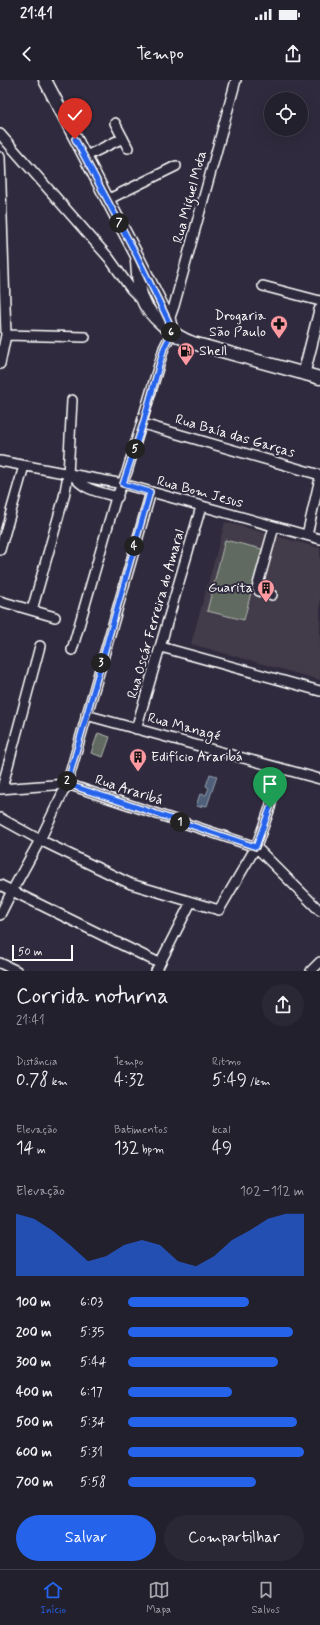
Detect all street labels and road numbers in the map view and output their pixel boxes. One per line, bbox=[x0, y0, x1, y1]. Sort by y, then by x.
street label: Rua Miguel Mota bbox=[169, 149, 213, 246]
street label: Rua Baía das Garças bbox=[173, 410, 297, 462]
street label: Rua Bom Jesus bbox=[155, 472, 245, 512]
street label: Rua Oscár Ferreira do Amaral bbox=[123, 527, 189, 701]
street label: Rua Managé bbox=[146, 709, 222, 746]
street label: Rua Araribá bbox=[93, 771, 165, 809]

